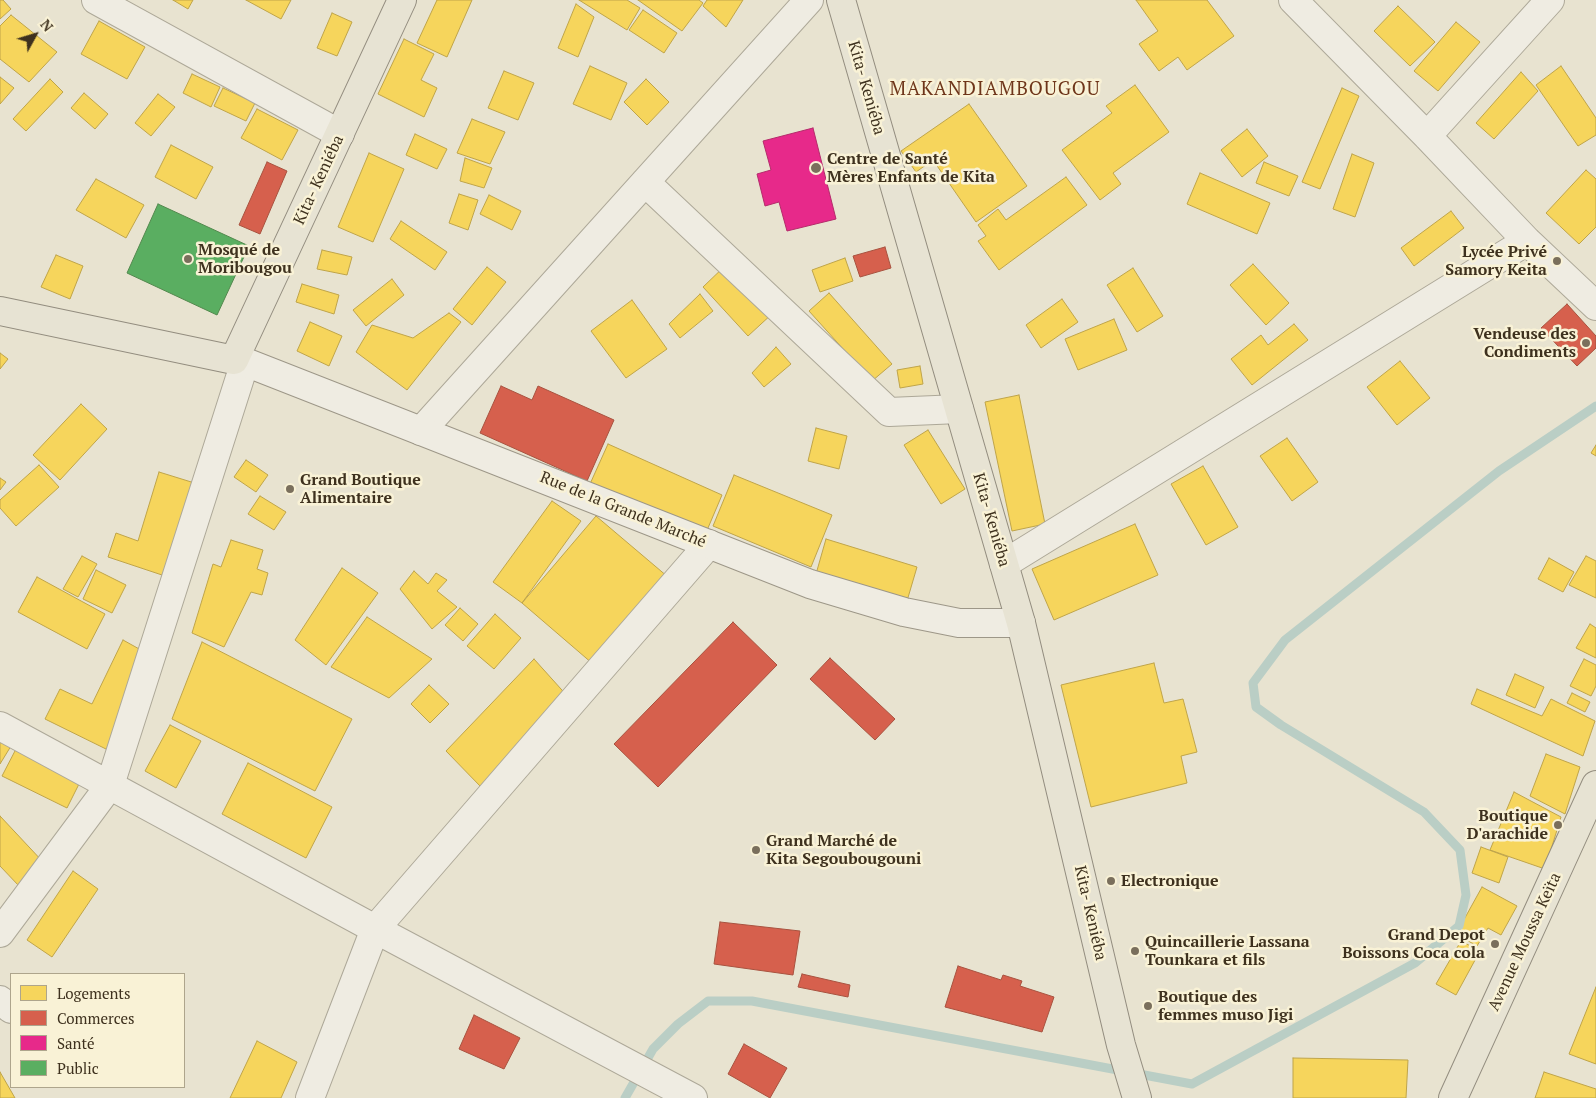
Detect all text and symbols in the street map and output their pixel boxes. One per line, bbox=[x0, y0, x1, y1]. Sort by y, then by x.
north arrow bbox=[10, 10, 60, 60]
text: N bbox=[36, 15, 58, 35]
street label: Kita- Keniéba bbox=[843, 39, 889, 137]
district label: MAKANDIAMBOUGOU bbox=[888, 79, 1102, 101]
street label: Kita- Keniéba bbox=[290, 132, 348, 228]
place label: Centre de Santé Mères Enfants de Kita bbox=[827, 149, 995, 187]
marker: Centre de Santé Mères Enfants de Kita bbox=[809, 161, 823, 175]
place label: Mosqué de Moribougou bbox=[198, 240, 292, 278]
place label: Lycée Privé Samory Keita bbox=[1445, 242, 1547, 280]
marker: Mosqué de Moribougou bbox=[182, 253, 194, 265]
marker: Lycée Privé Samory Keita bbox=[1551, 255, 1563, 267]
place label: Vendeuse des Condiments bbox=[1473, 324, 1576, 362]
marker: Vendeuse des Condiments bbox=[1580, 337, 1592, 349]
street label: Rue de la Grande Marché bbox=[537, 468, 709, 552]
place label: Grand Boutique Alimentaire bbox=[300, 470, 421, 508]
street label: Kita- Keniéba bbox=[968, 471, 1014, 569]
marker: Grand Boutique Alimentaire bbox=[284, 483, 296, 495]
place label: Boutique D'arachide bbox=[1467, 806, 1548, 844]
marker: Boutique D'arachide bbox=[1552, 819, 1564, 831]
place label: Grand Marché de Kita Segoubougouni bbox=[766, 831, 921, 869]
marker: Grand Marché de Kita Segoubougouni bbox=[750, 844, 762, 856]
street label: Kita- Keniéba bbox=[1070, 864, 1110, 962]
street label: Avenue Moussa Keïta bbox=[1485, 870, 1565, 1014]
place label: Electronique bbox=[1121, 871, 1218, 891]
marker: Electronique bbox=[1105, 875, 1117, 887]
place label: Grand Depot Boissons Coca cola bbox=[1342, 925, 1485, 963]
place label: Quincaillerie Lassana Tounkara et fils bbox=[1145, 932, 1310, 970]
marker: Grand Depot Boissons Coca cola bbox=[1489, 938, 1501, 950]
marker: Quincaillerie Lassana Tounkara et fils bbox=[1129, 945, 1141, 957]
legend bbox=[10, 973, 185, 1088]
text: Logements bbox=[57, 983, 130, 1003]
place label: Boutique des femmes muso Jigi bbox=[1158, 987, 1293, 1025]
marker: Boutique des femmes muso Jigi bbox=[1142, 1000, 1154, 1012]
text: Commerces bbox=[57, 1008, 135, 1028]
text: Santé bbox=[57, 1033, 95, 1053]
text: Public bbox=[57, 1058, 99, 1078]

